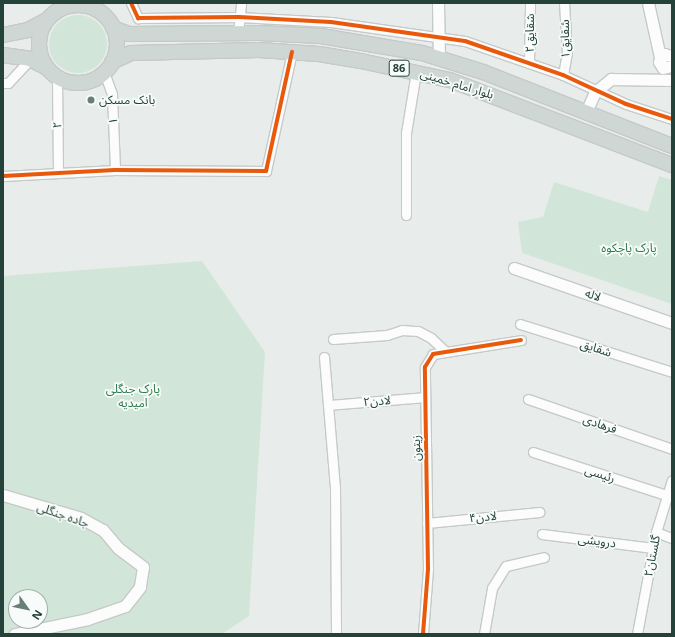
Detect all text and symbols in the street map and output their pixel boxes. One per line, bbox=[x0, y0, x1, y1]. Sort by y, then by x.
street label: شقایق۲ bbox=[523, 14, 537, 52]
street label: شقایق۱ bbox=[557, 19, 573, 59]
road number: 86 bbox=[388, 59, 410, 77]
street label: بلوار امام خمینی bbox=[419, 66, 495, 102]
place label: بانک مسکن bbox=[99, 93, 155, 107]
marker: بانک مسکن bbox=[86, 95, 96, 105]
street label: ۱ bbox=[106, 117, 120, 125]
street label: ۲ bbox=[50, 121, 64, 129]
park label: پارک پاچکوه bbox=[601, 241, 657, 255]
street label: لاله bbox=[583, 286, 603, 304]
street label: شقایق bbox=[578, 336, 614, 360]
park label: پارک جنگلی امیدیه bbox=[106, 382, 160, 410]
street label: لادن۲ bbox=[363, 393, 391, 409]
street label: فرهادی bbox=[581, 412, 619, 436]
street label: زیتون bbox=[409, 435, 423, 461]
street label: رئیسی bbox=[583, 462, 617, 486]
street label: جاده جنگلی bbox=[35, 499, 91, 531]
street label: لادن۴ bbox=[469, 509, 497, 525]
street label: درویشی bbox=[577, 532, 617, 550]
street label: گلستان۲ bbox=[641, 534, 663, 578]
north arrow bbox=[8, 589, 48, 629]
text: N bbox=[29, 607, 46, 623]

